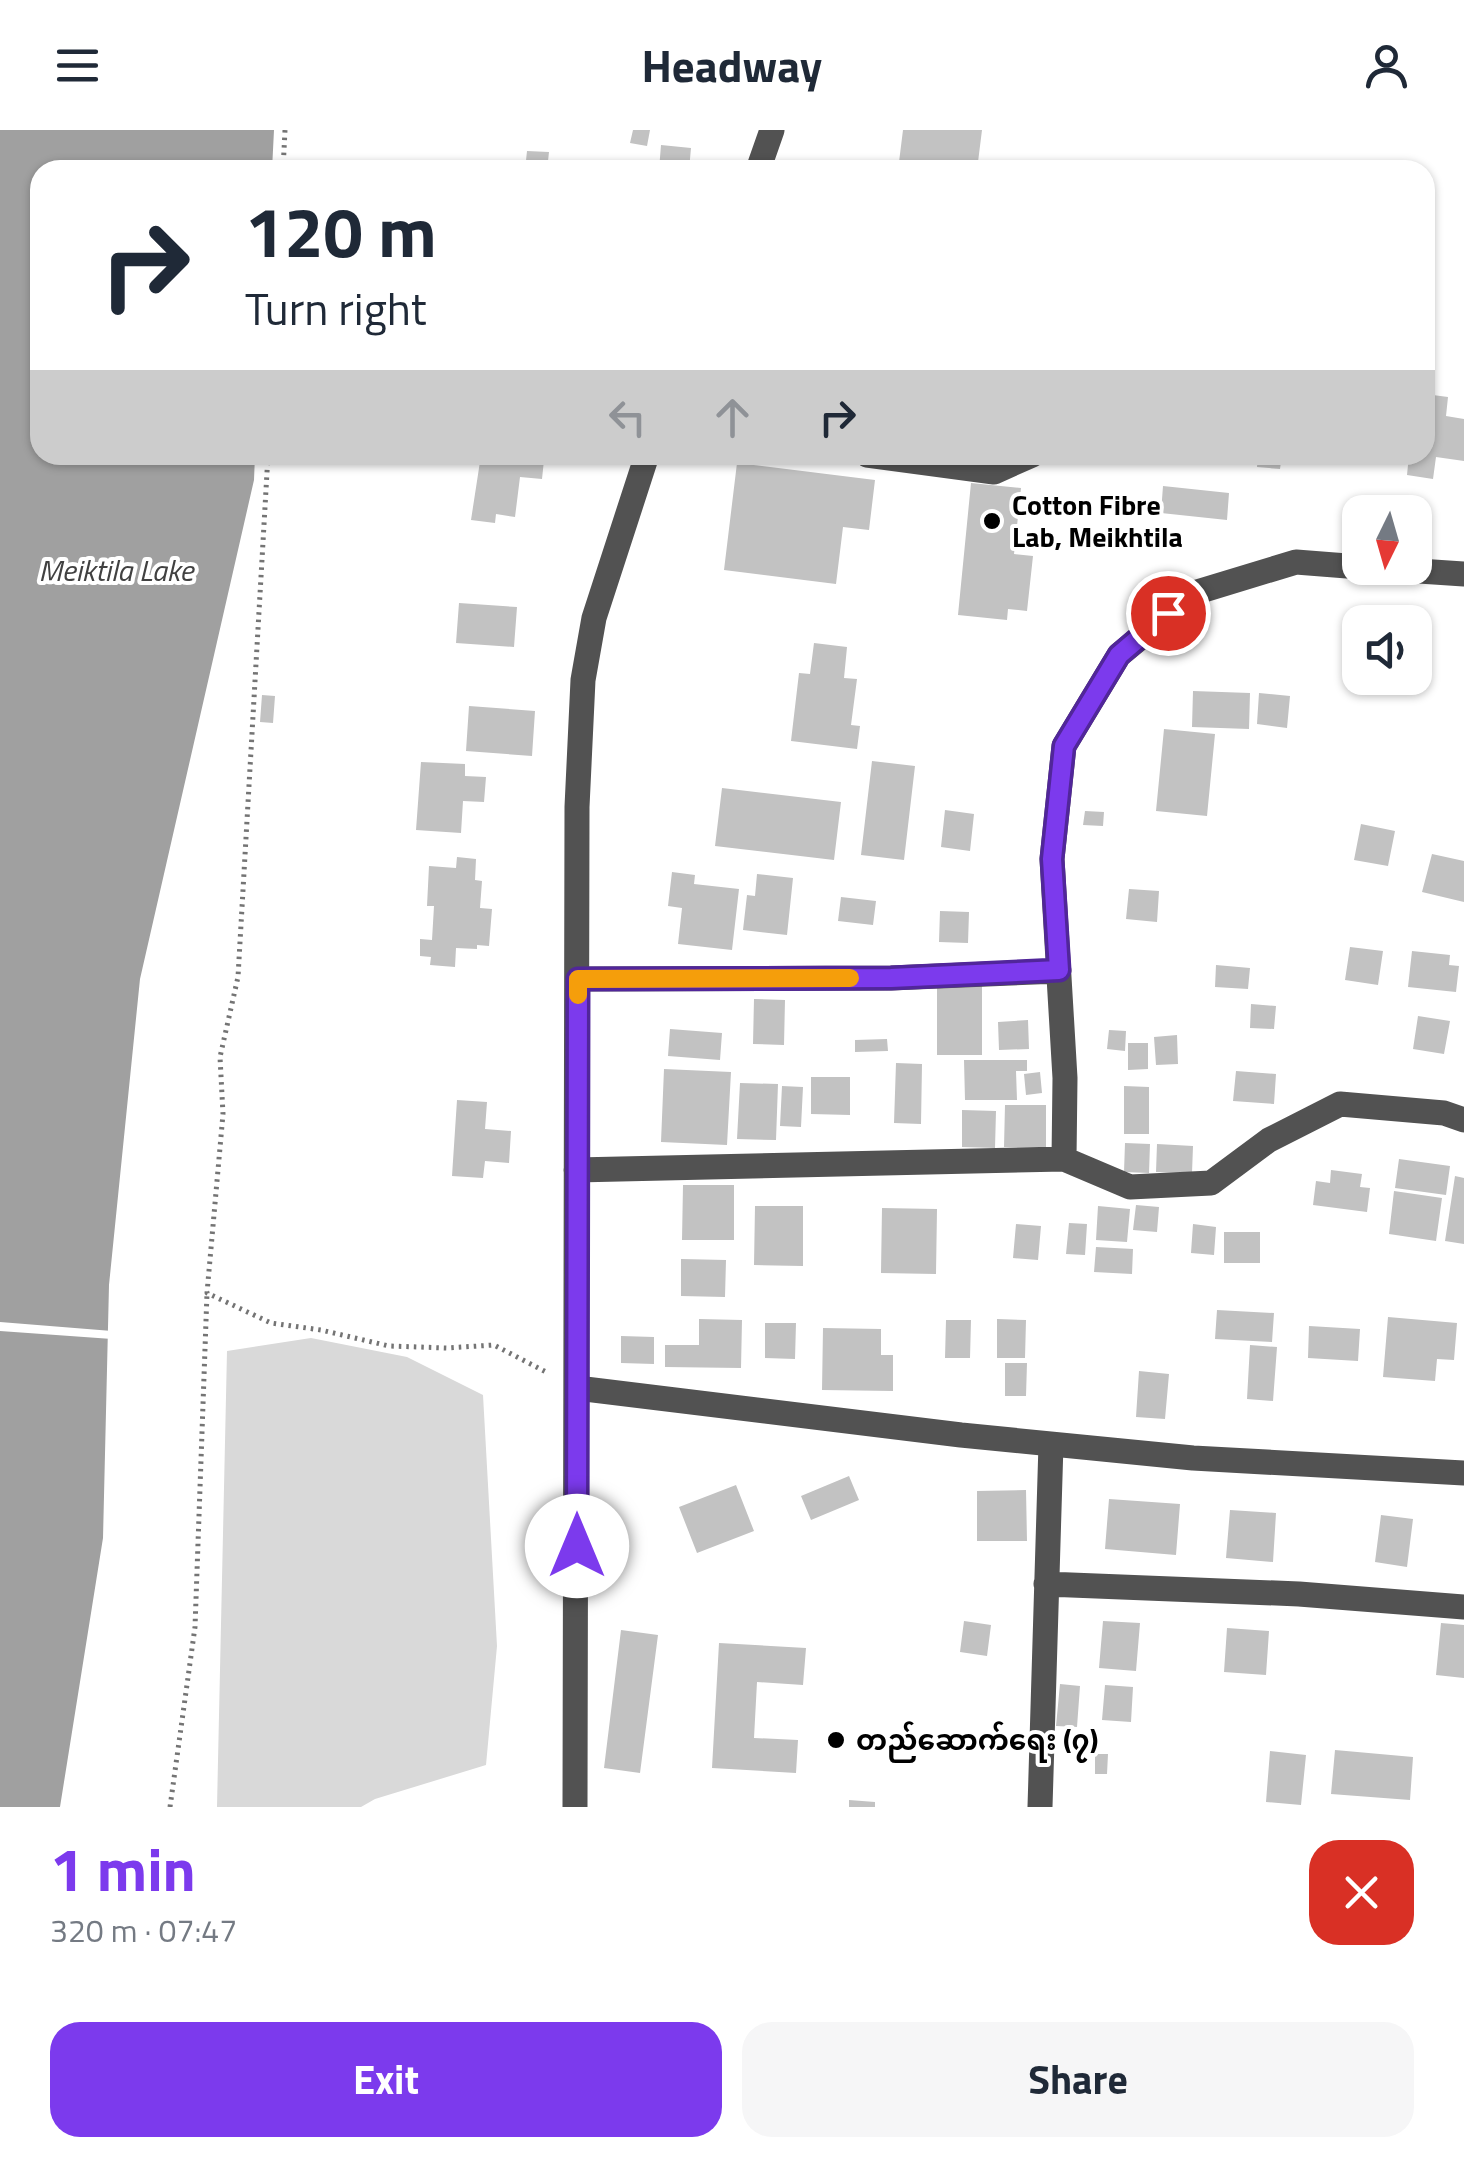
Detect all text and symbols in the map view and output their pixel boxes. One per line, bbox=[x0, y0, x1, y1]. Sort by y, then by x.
text: Headway bbox=[642, 31, 822, 99]
icon: menu bbox=[50, 38, 105, 93]
icon: person bbox=[1359, 38, 1414, 93]
text: 120 m bbox=[245, 178, 437, 284]
icon: right bbox=[80, 200, 210, 330]
text: Turn right bbox=[245, 274, 427, 342]
icon: left bbox=[600, 390, 655, 445]
icon: ahead bbox=[705, 390, 760, 445]
icon: right bbox=[810, 390, 865, 445]
place label: Cotton Fibre Lab, Meikhtila bbox=[1012, 483, 1183, 558]
north arrow bbox=[1342, 495, 1432, 585]
map controls bbox=[1342, 495, 1432, 695]
marker: Cotton Fibre Lab, Meikhtila bbox=[981, 510, 1003, 532]
water label: Meiktila Lake bbox=[39, 547, 196, 593]
pin bbox=[1126, 571, 1211, 656]
icon: arrive bbox=[1141, 586, 1196, 641]
button: sound bbox=[1342, 605, 1432, 695]
position arrow bbox=[525, 1494, 629, 1598]
place label: တည်ဆောက်ရေး (၇) bbox=[856, 1718, 1098, 1763]
marker: တည်ဆောက်ရေး (၇) bbox=[825, 1729, 847, 1751]
text: 1 min bbox=[50, 1823, 196, 1914]
button: close bbox=[1309, 1840, 1414, 1945]
text: 320 m · 07:47 bbox=[50, 1906, 237, 1954]
button: Exit bbox=[50, 2022, 722, 2137]
button: Share bbox=[742, 2022, 1414, 2137]

